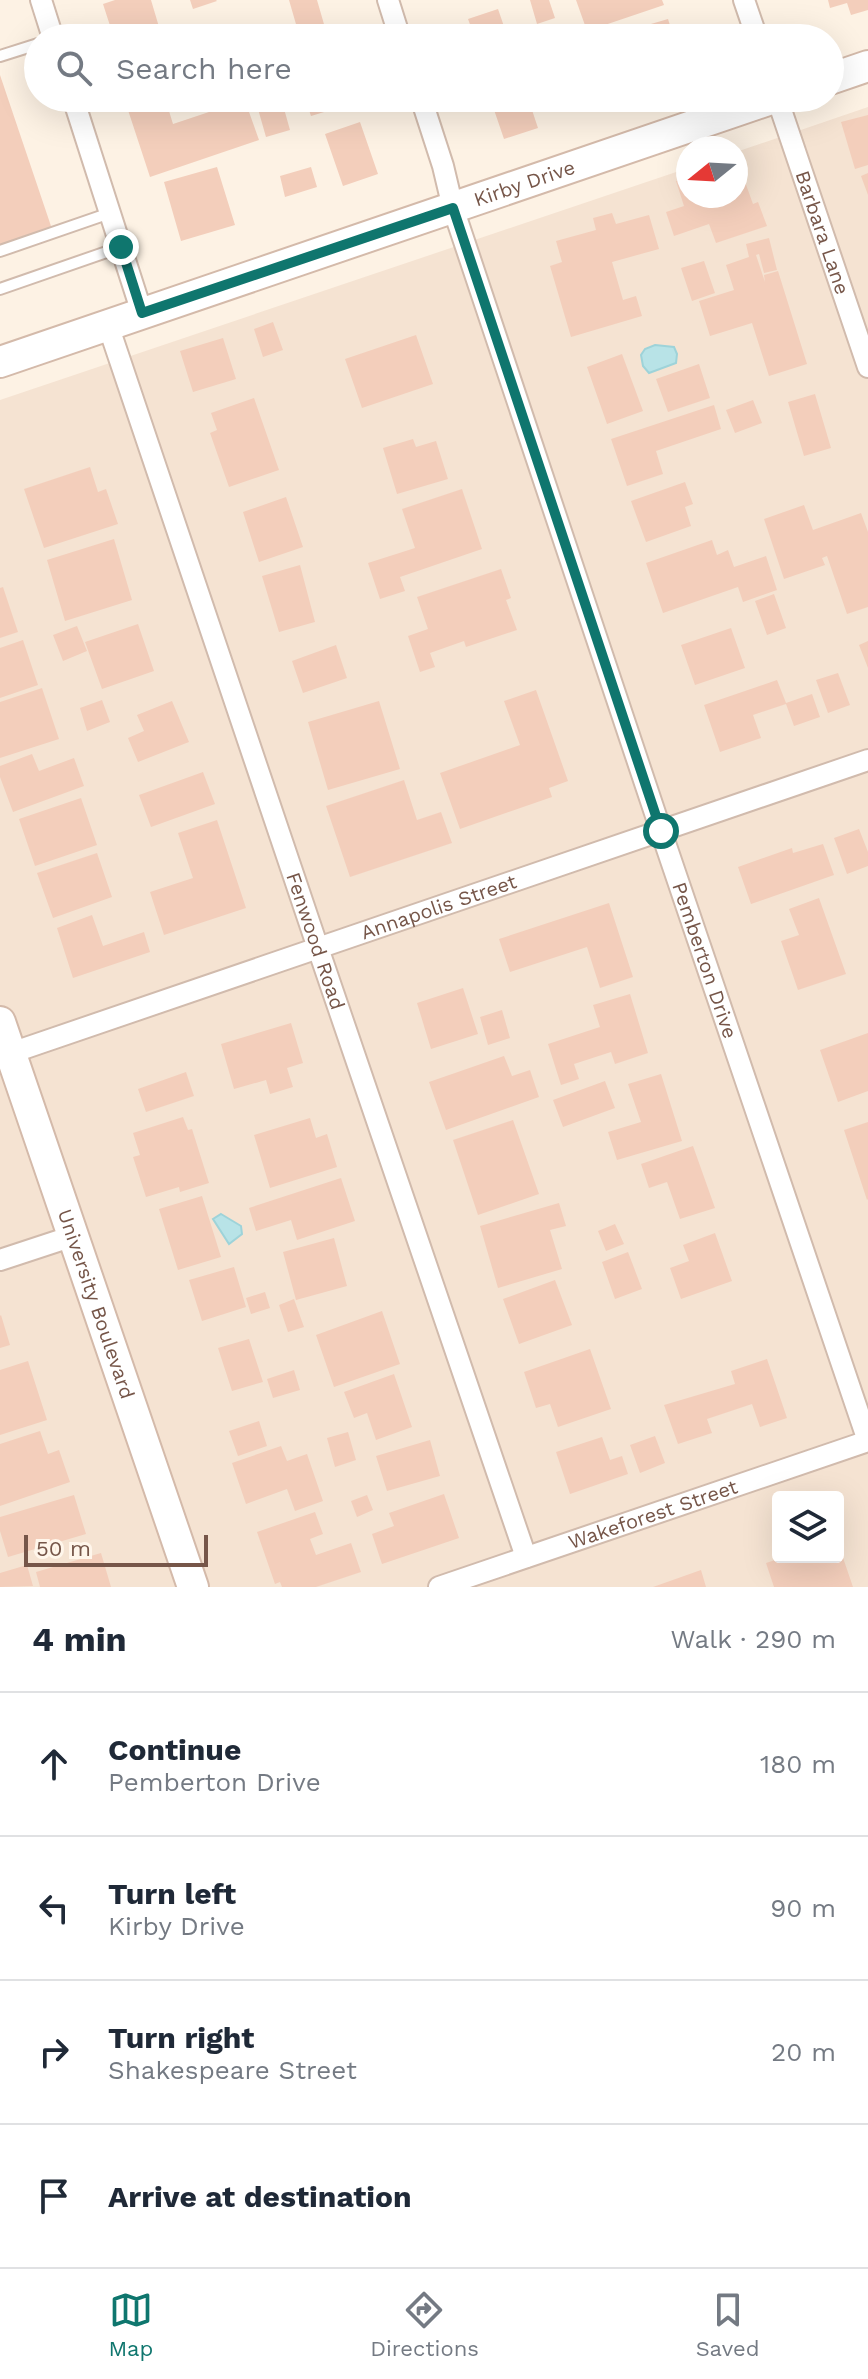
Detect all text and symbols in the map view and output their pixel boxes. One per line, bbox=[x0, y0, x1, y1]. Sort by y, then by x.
search box bbox=[24, 24, 844, 112]
icon: search bbox=[52, 46, 96, 90]
text: Search here bbox=[116, 51, 292, 86]
north arrow bbox=[676, 136, 748, 208]
street label: Kirby Drive bbox=[471, 155, 578, 212]
street label: Barbara Lane bbox=[790, 167, 855, 298]
route end bbox=[103, 229, 139, 265]
route start bbox=[643, 813, 679, 849]
street label: Fenwood Road bbox=[281, 869, 350, 1013]
street label: Annapolis Street bbox=[358, 869, 520, 944]
street label: Pemberton Drive bbox=[667, 879, 743, 1042]
street label: University Boulevard bbox=[53, 1206, 140, 1402]
street label: Wakeforest Street bbox=[565, 1474, 741, 1554]
map controls bbox=[772, 1491, 844, 1563]
button: layers bbox=[772, 1491, 844, 1563]
scale bar bbox=[24, 1531, 208, 1567]
text: 50 m bbox=[36, 1536, 91, 1561]
text: 4 min bbox=[32, 1619, 127, 1659]
text: Walk · 290 m bbox=[671, 1624, 836, 1654]
text: Continue bbox=[108, 1732, 241, 1767]
icon: ahead bbox=[32, 1742, 76, 1786]
text: 180 m bbox=[760, 1749, 836, 1779]
text: Pemberton Drive bbox=[108, 1767, 321, 1797]
text: Turn left bbox=[108, 1876, 236, 1911]
icon: left bbox=[32, 1886, 76, 1930]
text: 90 m bbox=[770, 1893, 836, 1923]
text: Kirby Drive bbox=[108, 1911, 245, 1941]
text: Turn right bbox=[108, 2020, 254, 2055]
icon: right bbox=[32, 2030, 76, 2074]
text: 20 m bbox=[771, 2037, 836, 2067]
text: Shakespeare Street bbox=[108, 2055, 357, 2085]
icon: arrive bbox=[32, 2174, 76, 2218]
text: Arrive at destination bbox=[108, 2179, 412, 2214]
tab: Map bbox=[108, 2288, 153, 2361]
tab: Directions bbox=[370, 2288, 479, 2361]
tab: Saved bbox=[696, 2288, 760, 2361]

